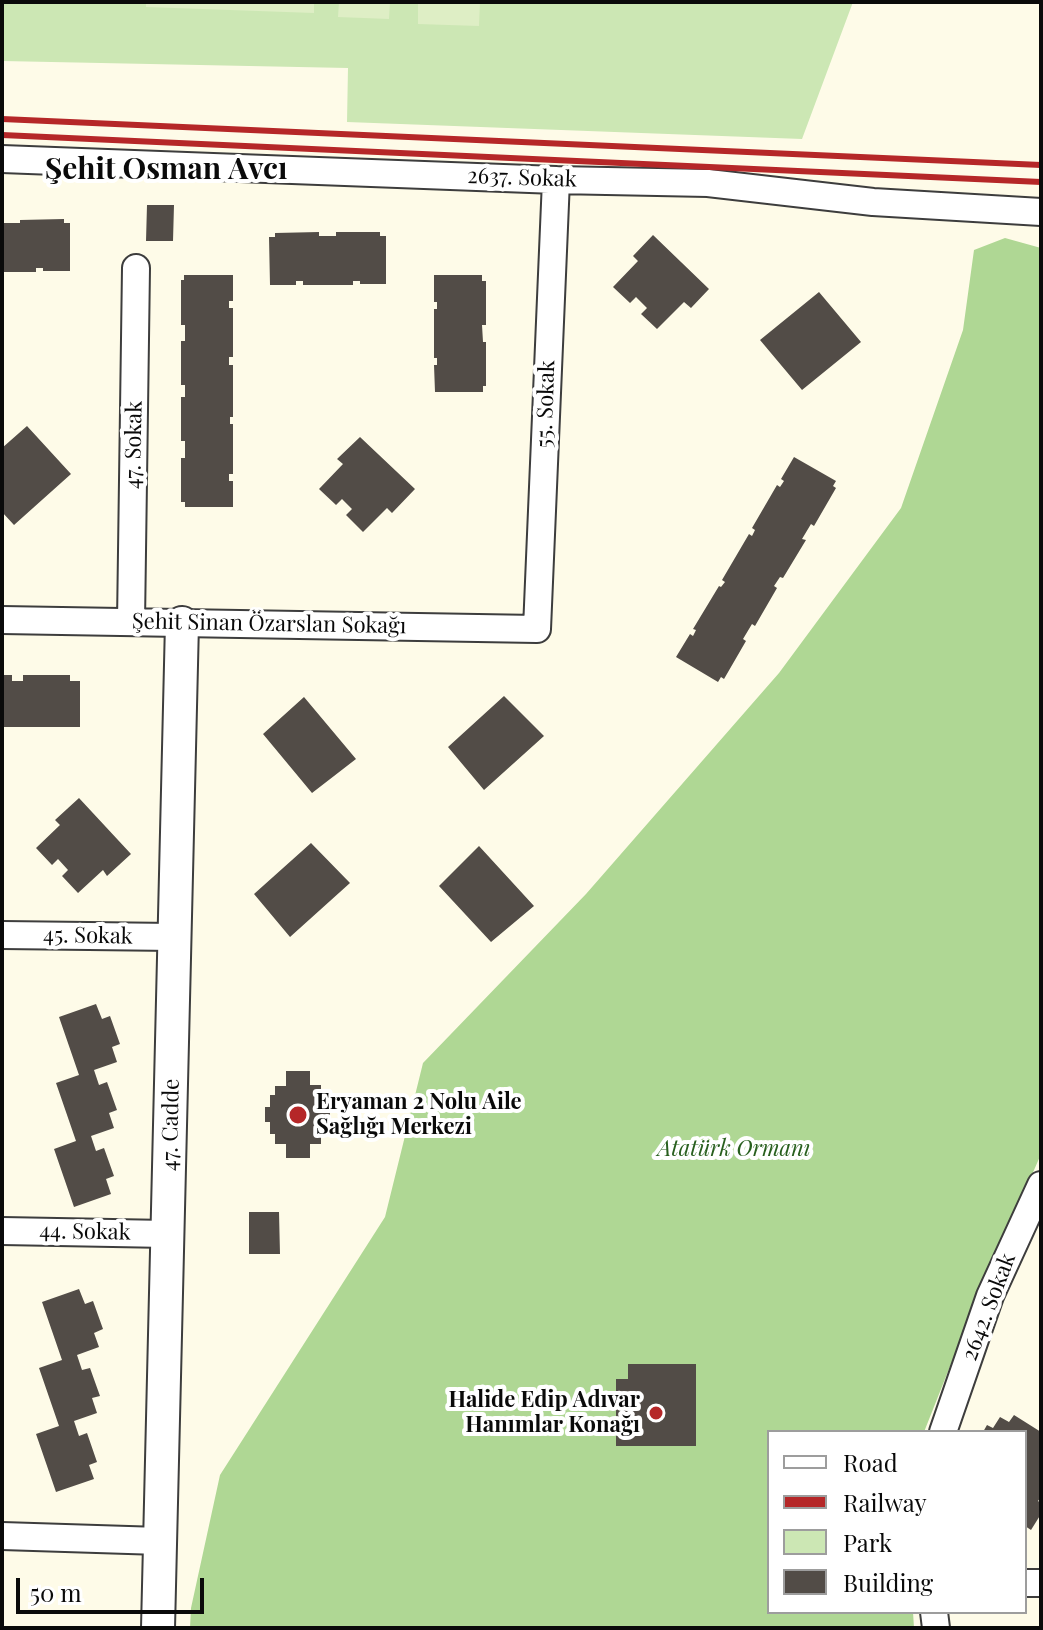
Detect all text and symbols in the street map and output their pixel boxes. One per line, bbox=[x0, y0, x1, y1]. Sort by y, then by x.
district label: Şehit Osman Avcı bbox=[45, 152, 287, 188]
street label: 2637. Sokak bbox=[467, 163, 577, 193]
street label: 55. Sokak bbox=[531, 360, 561, 448]
street label: 47. Sokak bbox=[120, 401, 148, 489]
street label: Şehit Sinan Özarslan Sokağı bbox=[132, 608, 406, 640]
street label: 45. Sokak bbox=[43, 922, 133, 950]
street label: 47. Cadde bbox=[157, 1079, 185, 1171]
place label: Eryaman 2 Nolu Aile Sağlığı Merkezi bbox=[316, 1089, 522, 1140]
marker: Eryaman 2 Nolu Aile Sağlığı Merkezi bbox=[287, 1104, 309, 1126]
park label: Atatürk Ormanı bbox=[658, 1136, 810, 1162]
street label: 44. Sokak bbox=[39, 1218, 131, 1246]
street label: 2642. Sokak bbox=[956, 1250, 1022, 1364]
place label: Halide Edip Adıvar Hanımlar Konağı bbox=[448, 1387, 640, 1438]
marker: Halide Edip Adıvar Hanımlar Konağı bbox=[647, 1404, 665, 1422]
legend bbox=[767, 1430, 1027, 1614]
text: Road bbox=[843, 1446, 898, 1478]
text: Railway bbox=[843, 1486, 927, 1518]
text: Park bbox=[843, 1526, 892, 1558]
scale bar bbox=[20, 1562, 208, 1612]
text: Building bbox=[843, 1566, 933, 1598]
text: 50 m bbox=[30, 1576, 82, 1608]

